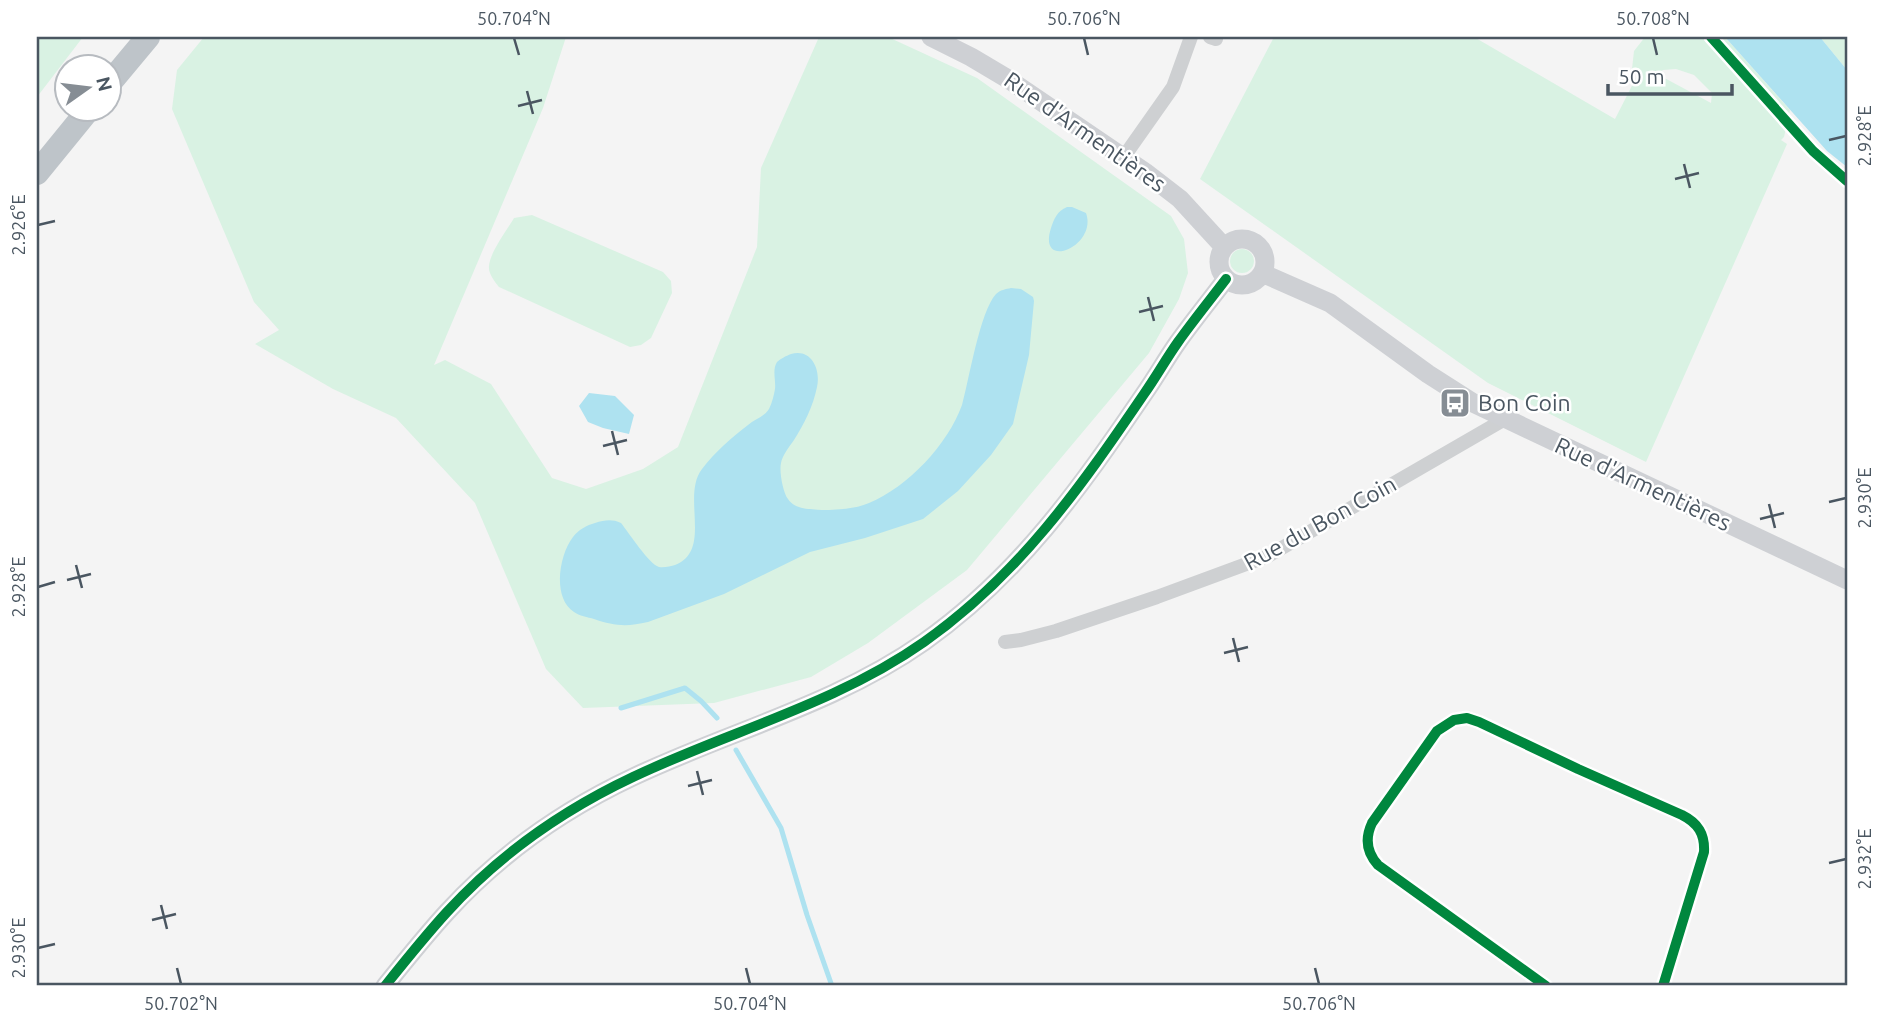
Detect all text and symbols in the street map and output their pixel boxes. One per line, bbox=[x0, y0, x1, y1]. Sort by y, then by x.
text: 50.704°N bbox=[477, 8, 551, 28]
text: 50.706°N bbox=[1047, 8, 1121, 28]
text: 50.708°N bbox=[1616, 8, 1690, 28]
north arrow bbox=[52, 52, 122, 122]
scale bar bbox=[1608, 52, 1732, 96]
text: 50 m bbox=[1618, 64, 1665, 88]
street label: Rue d'Armentières bbox=[1000, 67, 1171, 197]
text: N bbox=[92, 74, 117, 93]
text: 2.928°E bbox=[1854, 106, 1874, 166]
text: 2.926°E bbox=[8, 195, 28, 255]
bus stop icon: Bon Coin bbox=[1438, 386, 1472, 420]
place label: Bon Coin bbox=[1478, 390, 1571, 415]
street label: Rue d'Armentières bbox=[1551, 432, 1735, 535]
text: 2.930°E bbox=[1854, 468, 1874, 528]
street label: Rue du Bon Coin bbox=[1239, 470, 1400, 575]
text: 2.928°E bbox=[8, 557, 28, 617]
text: 2.932°E bbox=[1854, 829, 1874, 889]
text: 2.930°E bbox=[8, 918, 28, 978]
text: 50.702°N bbox=[144, 993, 218, 1013]
text: 50.704°N bbox=[713, 993, 787, 1013]
text: 50.706°N bbox=[1282, 993, 1356, 1013]

